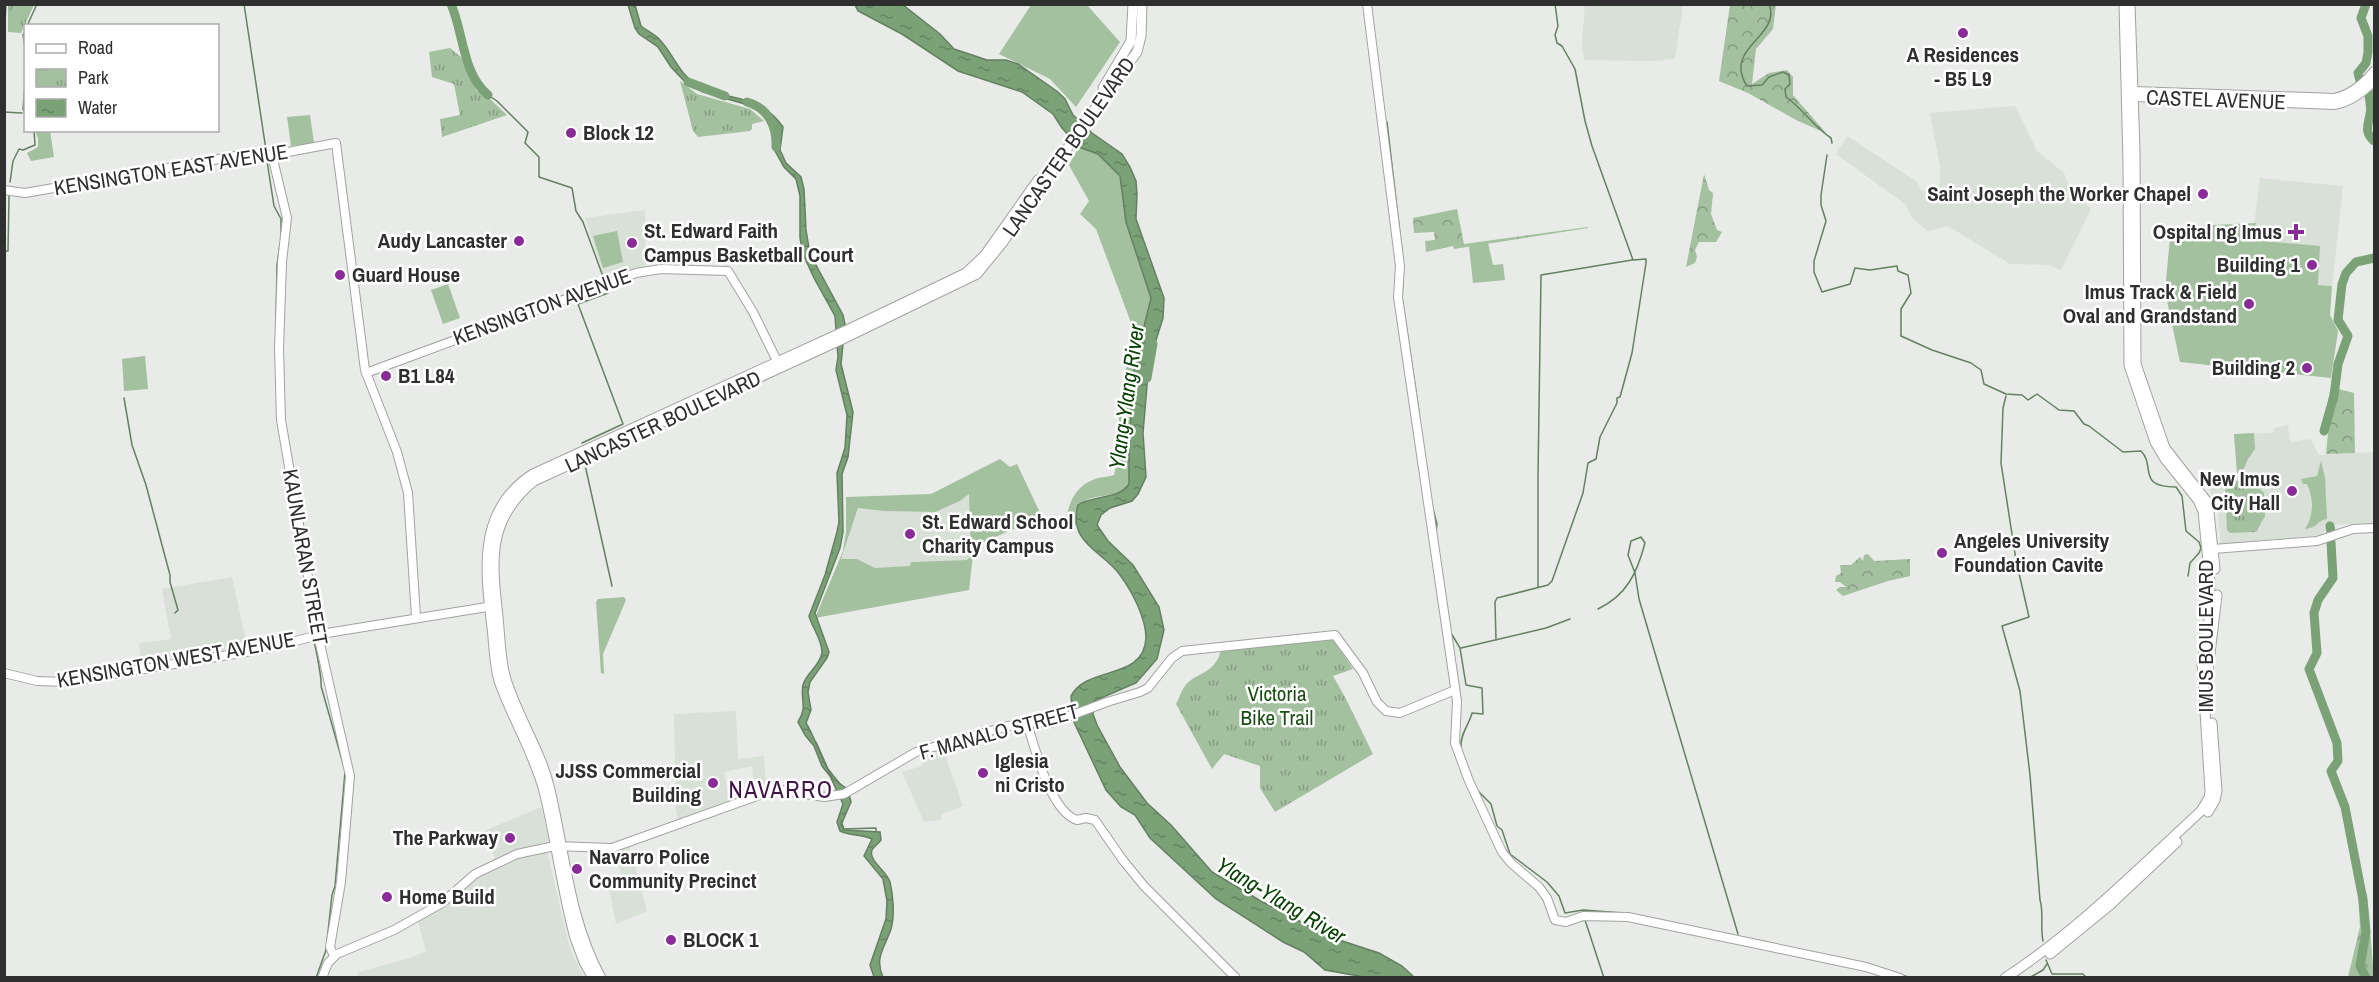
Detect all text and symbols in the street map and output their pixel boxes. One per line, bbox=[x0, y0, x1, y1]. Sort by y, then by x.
legend bbox=[24, 24, 219, 132]
marker: A Residences - B5 L9 bbox=[1956, 26, 1970, 40]
text: Road bbox=[78, 35, 113, 60]
place label: A Residences - B5 L9 bbox=[1907, 40, 2019, 93]
street label: LANCASTER BOULEVARD bbox=[996, 51, 1142, 242]
text: Park bbox=[78, 65, 109, 90]
street label: CASTEL AVENUE bbox=[2146, 83, 2286, 116]
text: Water bbox=[78, 95, 117, 120]
place label: Block 12 bbox=[583, 118, 654, 147]
marker: Block 12 bbox=[564, 126, 578, 140]
street label: KENSINGTON EAST AVENUE bbox=[52, 137, 290, 202]
place label: Saint Joseph the Worker Chapel bbox=[1927, 179, 2191, 208]
marker: Saint Joseph the Worker Chapel bbox=[2196, 187, 2210, 201]
place label: St. Edward Faith Campus Basketball Court bbox=[644, 216, 854, 269]
place label: Ospital ng Imus bbox=[2153, 217, 2282, 246]
marker: Ospital ng Imus bbox=[2287, 223, 2305, 241]
place label: Audy Lancaster bbox=[378, 226, 507, 255]
marker: Audy Lancaster bbox=[512, 234, 526, 248]
marker: St. Edward Faith Campus Basketball Court bbox=[625, 236, 639, 250]
place label: Building 1 bbox=[2217, 250, 2300, 279]
marker: Building 1 bbox=[2305, 258, 2319, 272]
place label: Guard House bbox=[352, 260, 460, 289]
street label: KENSINGTON AVENUE bbox=[449, 261, 635, 352]
marker: Guard House bbox=[333, 268, 347, 282]
place label: Imus Track & Field Oval and Grandstand bbox=[2063, 277, 2237, 330]
marker: Imus Track & Field Oval and Grandstand bbox=[2242, 297, 2256, 311]
water label: Ylang-Ylang River bbox=[1101, 321, 1151, 472]
place label: Building 2 bbox=[2212, 353, 2295, 382]
place label: B1 L84 bbox=[398, 361, 455, 390]
marker: Building 2 bbox=[2300, 361, 2314, 375]
street label: LANCASTER BOULEVARD bbox=[560, 363, 765, 480]
marker: B1 L84 bbox=[379, 369, 393, 383]
place label: New Imus City Hall bbox=[2200, 464, 2280, 517]
street label: KAUNLARAN STREET bbox=[276, 467, 335, 648]
marker: New Imus City Hall bbox=[2285, 484, 2299, 498]
place label: St. Edward School Charity Campus bbox=[922, 507, 1073, 560]
place label: Angeles University Foundation Cavite bbox=[1954, 526, 2109, 579]
marker: St. Edward School Charity Campus bbox=[903, 527, 917, 541]
marker: Angeles University Foundation Cavite bbox=[1935, 546, 1949, 560]
street label: IMUS BOULEVARD bbox=[2191, 560, 2220, 712]
street label: KENSINGTON WEST AVENUE bbox=[55, 624, 297, 695]
park label: Victoria Bike Trail bbox=[1241, 679, 1313, 732]
street label: F. MANALO STREET bbox=[916, 696, 1082, 767]
place label: Iglesia ni Cristo bbox=[995, 746, 1065, 799]
place label: JJSS Commercial Building bbox=[556, 756, 701, 809]
marker: Iglesia ni Cristo bbox=[976, 766, 990, 780]
district label: NAVARRO bbox=[729, 773, 833, 805]
marker: JJSS Commercial Building bbox=[706, 776, 720, 790]
place label: The Parkway bbox=[393, 823, 498, 852]
marker: The Parkway bbox=[503, 831, 517, 845]
place label: Navarro Police Community Precinct bbox=[589, 842, 757, 895]
water label: Ylang-Ylang River bbox=[1211, 849, 1352, 951]
marker: Navarro Police Community Precinct bbox=[570, 862, 584, 876]
place label: Home Build bbox=[399, 882, 495, 911]
marker: Home Build bbox=[380, 890, 394, 904]
place label: BLOCK 1 bbox=[683, 925, 759, 954]
marker: BLOCK 1 bbox=[664, 933, 678, 947]

